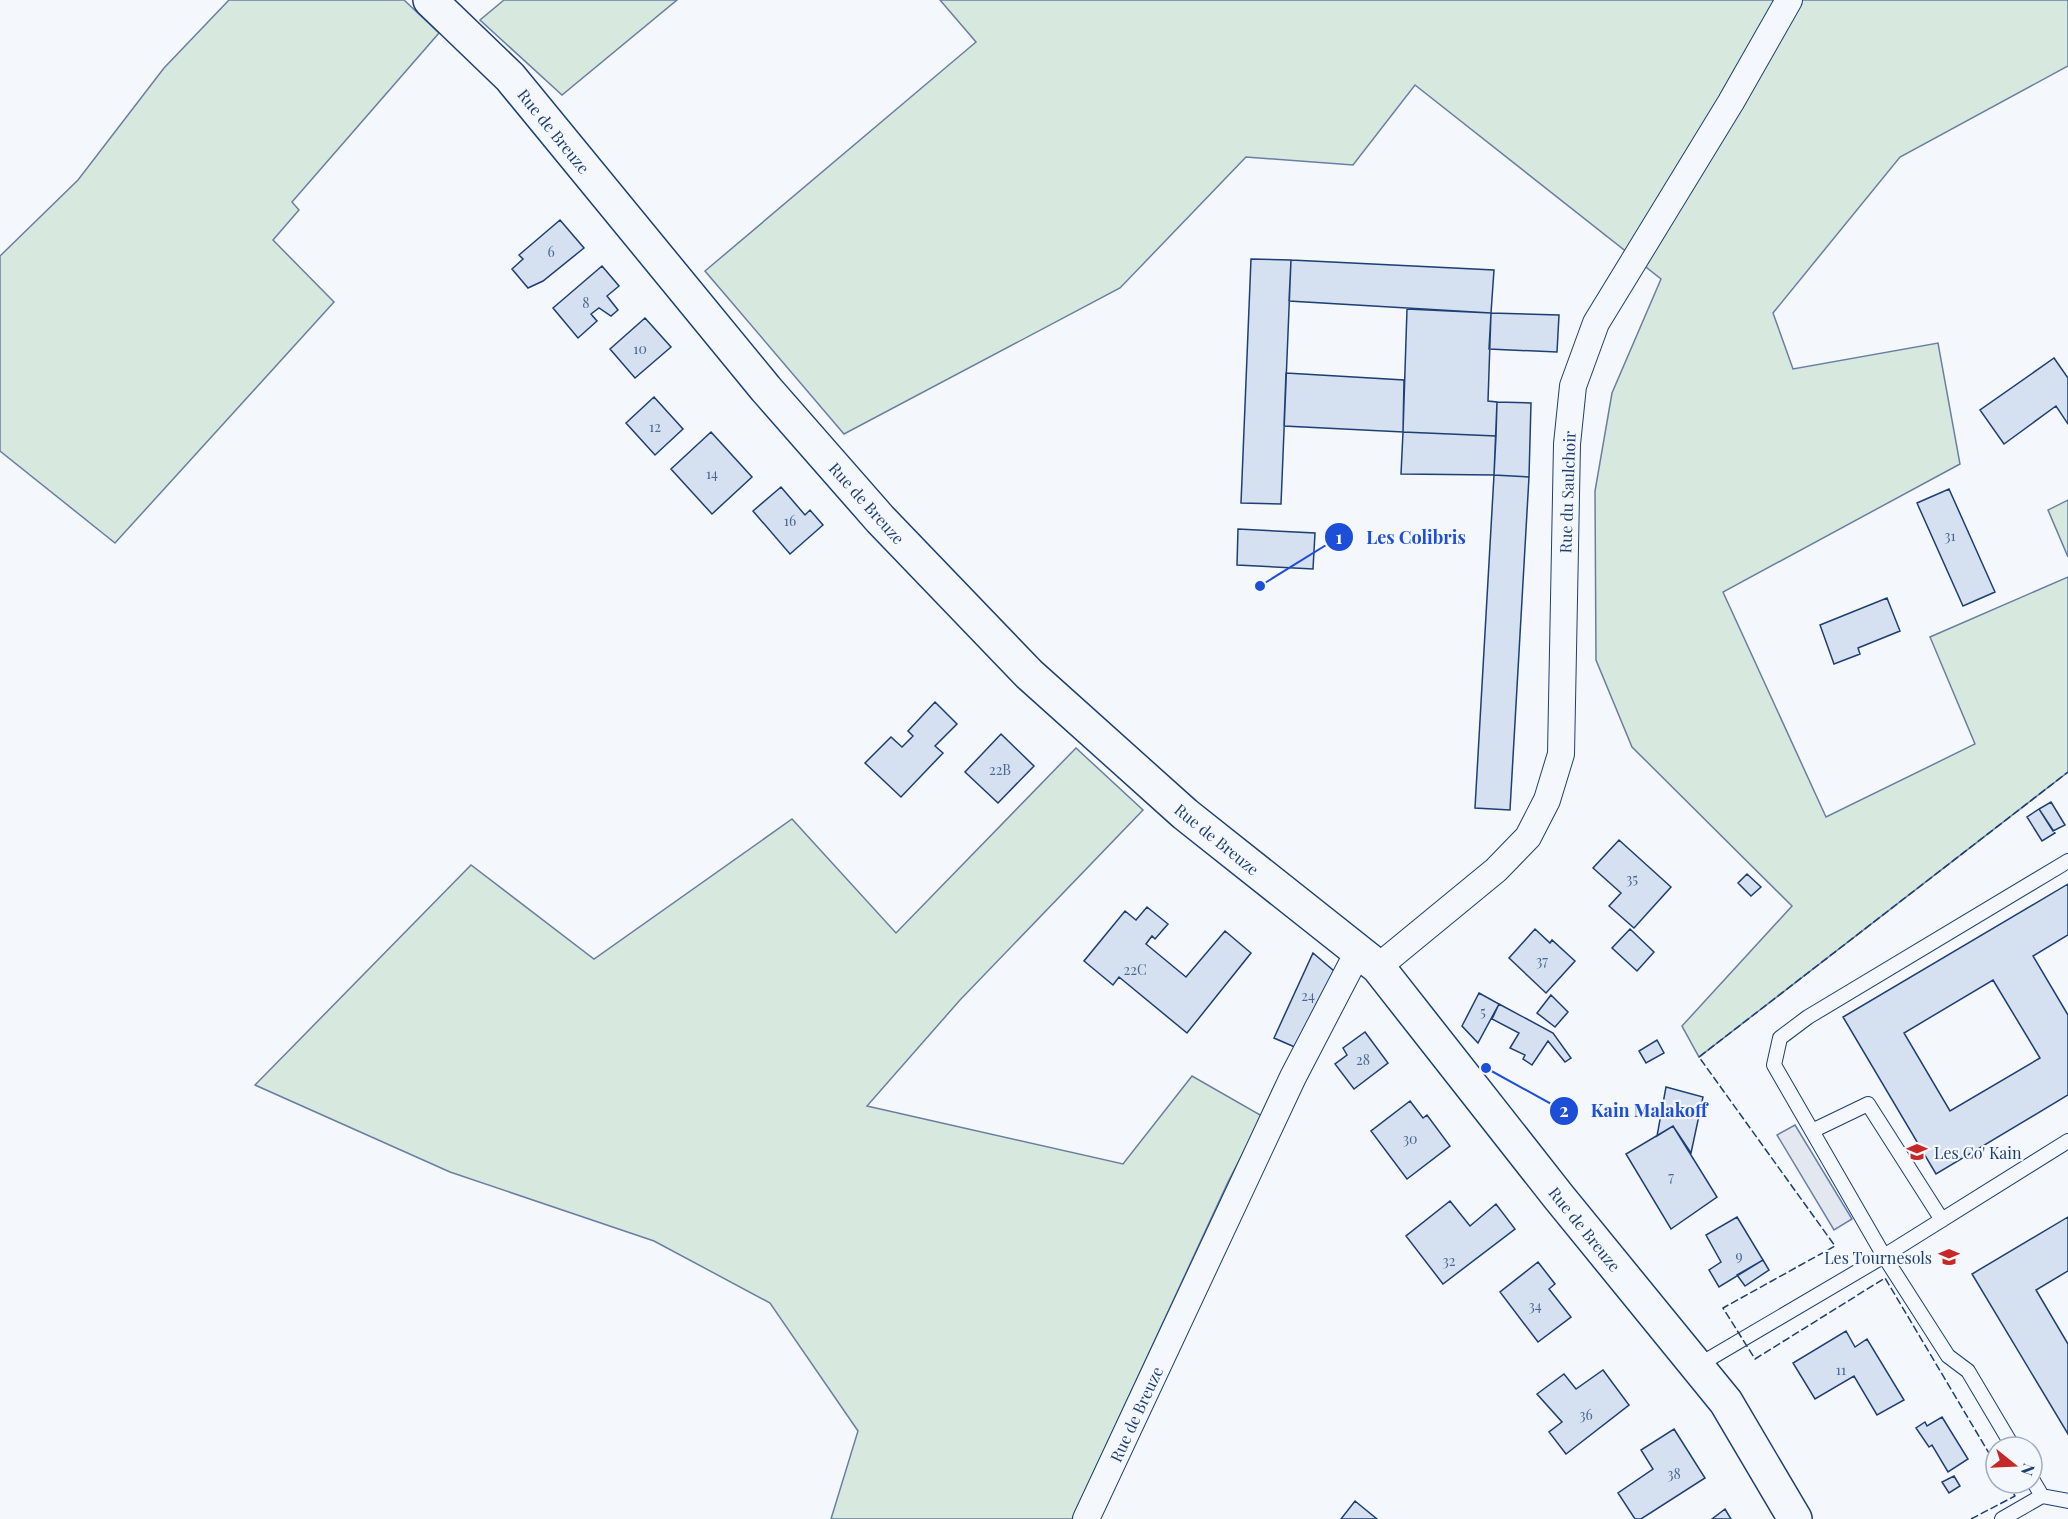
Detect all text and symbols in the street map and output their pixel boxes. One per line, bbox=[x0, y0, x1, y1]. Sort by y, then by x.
street label: Rue de Breuze bbox=[513, 84, 595, 178]
house number: 6 bbox=[547, 242, 555, 261]
house number: 8 bbox=[582, 293, 590, 312]
house number: 10 bbox=[633, 339, 647, 358]
house number: 12 bbox=[649, 417, 661, 436]
street label: Rue du Saulchoir bbox=[1554, 430, 1580, 554]
street label: Rue de Breuze bbox=[825, 458, 909, 548]
house number: 14 bbox=[706, 464, 718, 483]
house number: 16 bbox=[784, 511, 796, 530]
callout: Les Colibris bbox=[1324, 519, 1477, 555]
text: 1 bbox=[1336, 525, 1343, 549]
text: Les Colibris bbox=[1366, 525, 1466, 549]
house number: 31 bbox=[1944, 526, 1956, 545]
house number: 22B bbox=[989, 760, 1011, 779]
street label: Rue de Breuze bbox=[1170, 798, 1264, 880]
house number: 35 bbox=[1626, 869, 1638, 888]
house number: 37 bbox=[1536, 951, 1548, 970]
house number: 22C bbox=[1123, 960, 1147, 979]
house number: 24 bbox=[1301, 986, 1315, 1005]
house number: 5 bbox=[1480, 1002, 1486, 1021]
house number: 28 bbox=[1356, 1050, 1370, 1069]
callout: Kain Malakoff bbox=[1549, 1093, 1719, 1129]
text: 2 bbox=[1559, 1098, 1569, 1122]
text: Kain Malakoff bbox=[1591, 1098, 1709, 1122]
house number: 30 bbox=[1403, 1129, 1417, 1148]
school or university icon: Les Co' Kain bbox=[1905, 1140, 1929, 1164]
place label: Les Co' Kain bbox=[1934, 1142, 2022, 1163]
house number: 7 bbox=[1668, 1167, 1674, 1186]
street label: Rue de Breuze bbox=[1544, 1182, 1626, 1276]
school or university icon: Les Tournesols bbox=[1937, 1245, 1961, 1269]
house number: 9 bbox=[1735, 1246, 1743, 1265]
place label: Les Tournesols bbox=[1824, 1247, 1932, 1268]
house number: 32 bbox=[1442, 1251, 1456, 1270]
house number: 34 bbox=[1528, 1296, 1542, 1315]
house number: 11 bbox=[1836, 1360, 1846, 1379]
street label: Rue de Breuze bbox=[1105, 1363, 1167, 1465]
house number: 36 bbox=[1579, 1405, 1593, 1424]
north arrow bbox=[1984, 1435, 2044, 1495]
text: N bbox=[2017, 1461, 2041, 1479]
house number: 38 bbox=[1667, 1464, 1681, 1483]

